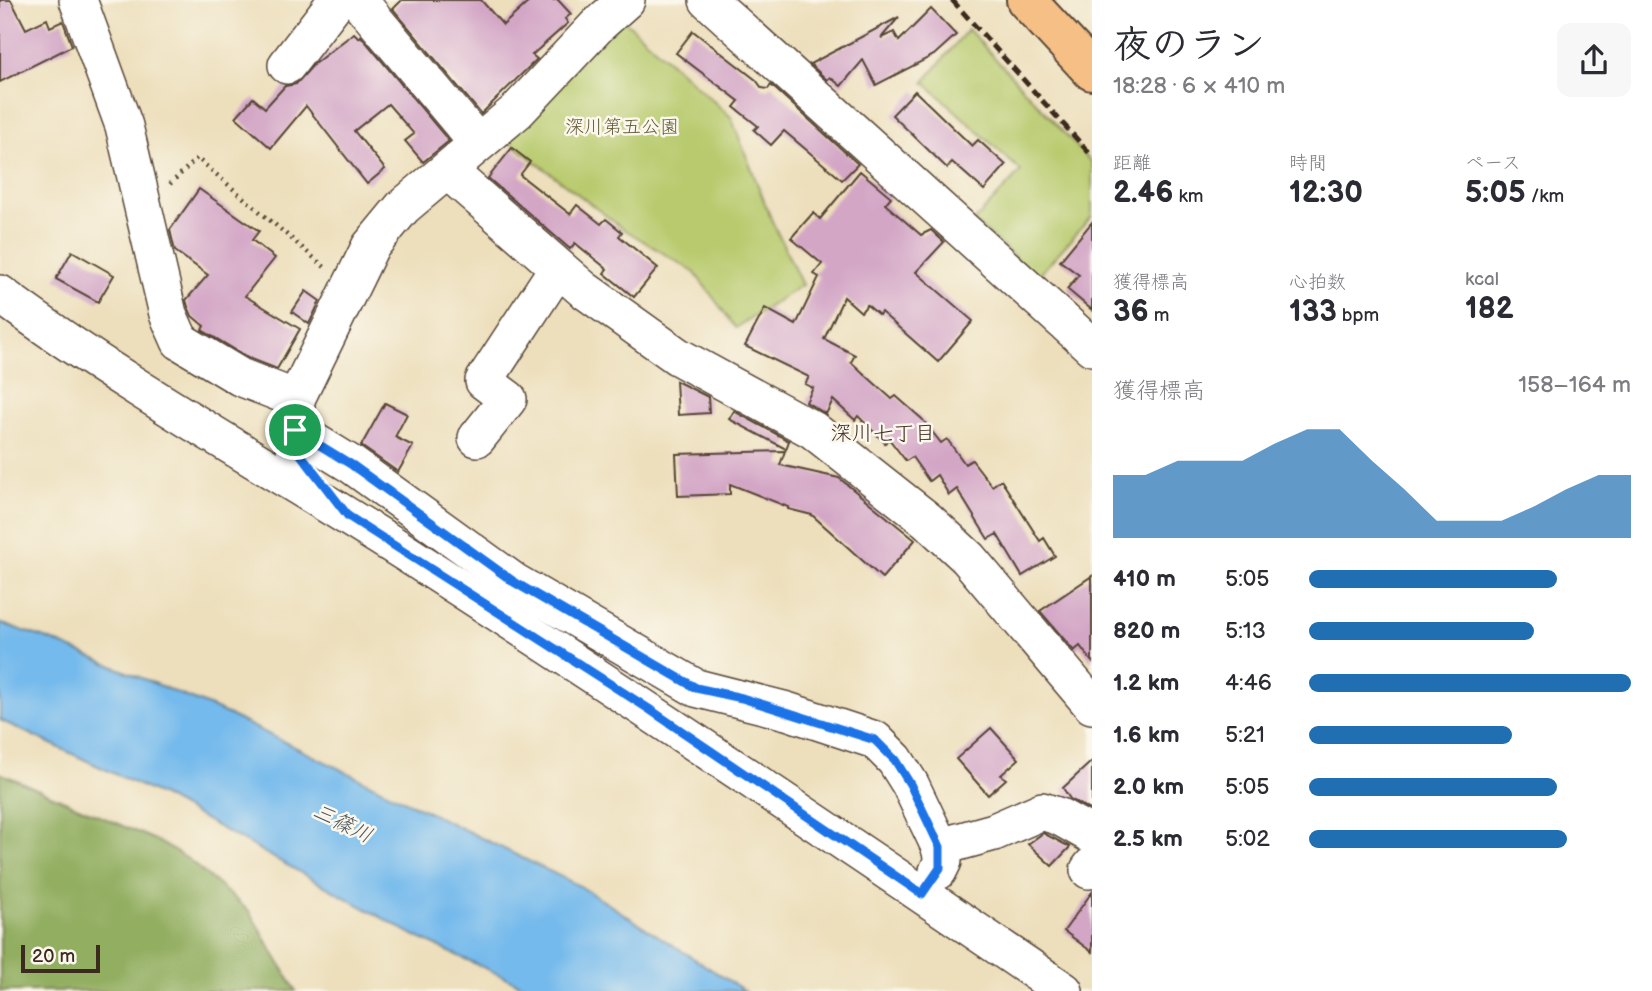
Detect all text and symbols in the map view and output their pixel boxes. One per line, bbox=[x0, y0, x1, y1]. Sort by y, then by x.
text: 夜のラン bbox=[1113, 23, 1265, 68]
button: share bbox=[1557, 23, 1631, 97]
text: 18:28 · 6 × 410 m bbox=[1113, 72, 1285, 100]
park label: 深川第五公園 bbox=[565, 116, 679, 139]
text: 距離 bbox=[1113, 152, 1151, 175]
text: 時間 bbox=[1289, 152, 1327, 175]
text: ペース bbox=[1465, 152, 1521, 175]
text: 2.46 bbox=[1113, 175, 1173, 211]
text: 12:30 bbox=[1289, 175, 1363, 211]
text: 5:05 bbox=[1465, 175, 1526, 211]
text: km bbox=[1173, 185, 1204, 208]
text: /km bbox=[1526, 185, 1564, 208]
text: kcal bbox=[1465, 268, 1499, 291]
text: 獲得標高 bbox=[1113, 271, 1189, 294]
text: 心拍数 bbox=[1289, 271, 1346, 294]
text: 182 bbox=[1465, 291, 1514, 327]
text: 36 bbox=[1113, 294, 1149, 330]
text: 133 bbox=[1289, 294, 1337, 330]
text: m bbox=[1149, 304, 1170, 327]
text: bpm bbox=[1337, 304, 1379, 327]
text: 158–164 m bbox=[1518, 371, 1631, 399]
text: 獲得標高 bbox=[1113, 377, 1205, 405]
pin bbox=[265, 400, 325, 460]
icon: arrive bbox=[276, 411, 314, 449]
district label: 深川七丁目 bbox=[831, 421, 936, 446]
text: 410 m bbox=[1113, 565, 1176, 593]
text: 5:05 bbox=[1225, 565, 1270, 593]
text: 820 m bbox=[1113, 617, 1180, 645]
text: 5:13 bbox=[1225, 617, 1266, 645]
text: 1.2 km bbox=[1113, 669, 1179, 697]
text: 4:46 bbox=[1225, 669, 1272, 697]
text: 1.6 km bbox=[1113, 721, 1180, 749]
text: 5:21 bbox=[1225, 721, 1265, 749]
text: 2.0 km bbox=[1113, 773, 1184, 801]
text: 5:05 bbox=[1225, 773, 1270, 801]
water label: 三篠川 bbox=[309, 798, 377, 848]
text: 2.5 km bbox=[1113, 825, 1183, 853]
text: 5:02 bbox=[1225, 825, 1270, 853]
scale bar bbox=[21, 942, 100, 974]
text: 20 m bbox=[32, 945, 75, 968]

